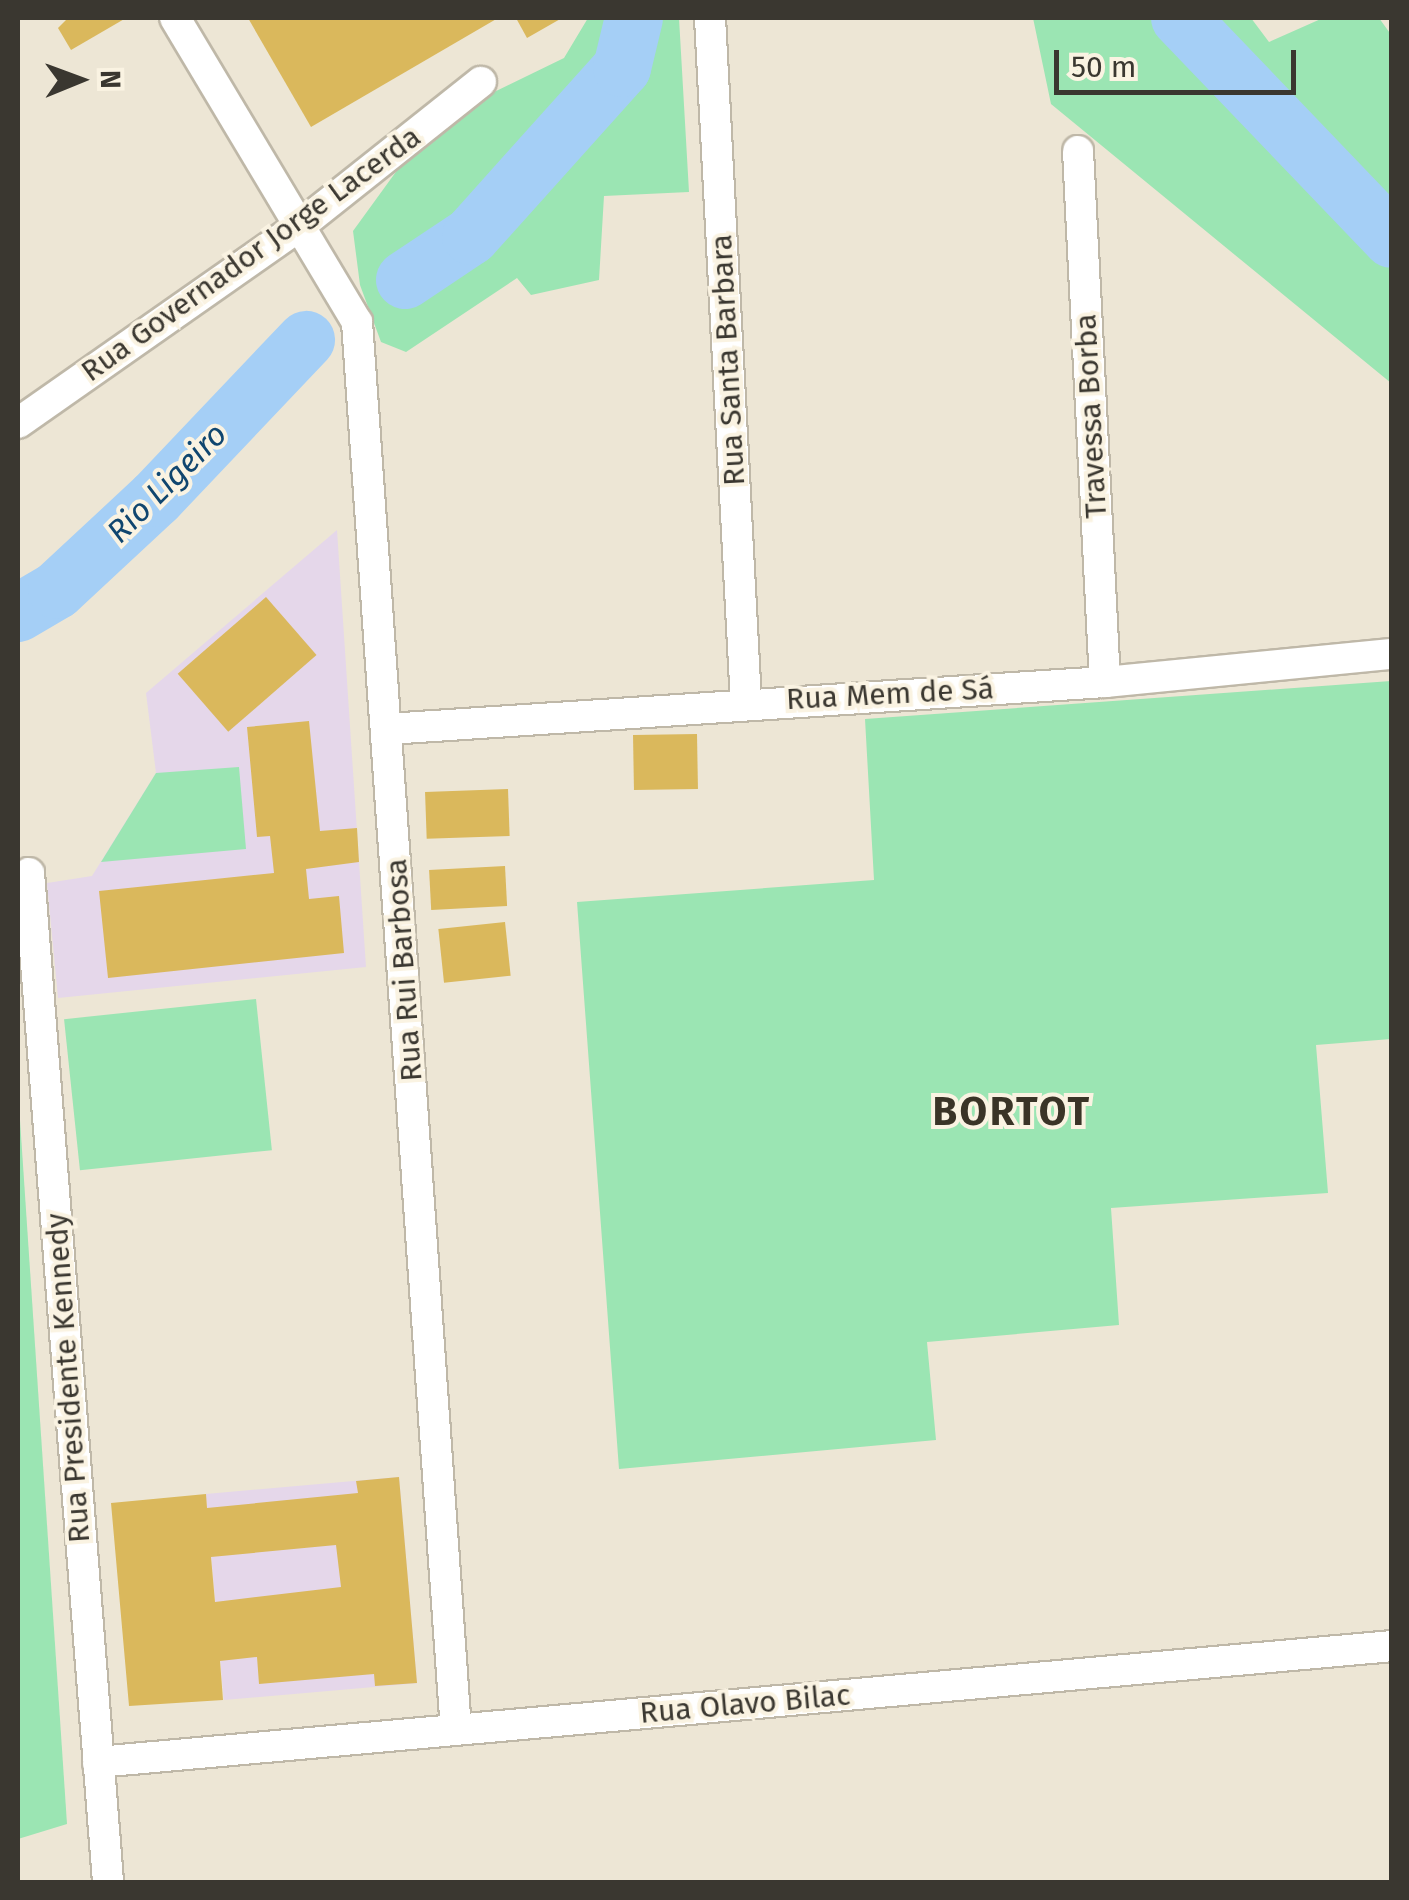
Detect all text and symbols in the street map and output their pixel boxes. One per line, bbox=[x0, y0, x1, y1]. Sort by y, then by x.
north arrow bbox=[30, 30, 130, 130]
scale bar bbox=[1059, 30, 1302, 92]
text: 50 m bbox=[1071, 49, 1136, 85]
text: N bbox=[94, 70, 127, 89]
street label: Rua Governador Jorge Lacerda bbox=[74, 119, 428, 389]
street label: Rua Santa Barbara bbox=[703, 233, 753, 487]
street label: Travessa Borba bbox=[1068, 313, 1114, 519]
water label: Rio Ligeiro bbox=[99, 415, 235, 551]
street label: Rua Mem de Sá bbox=[785, 671, 995, 717]
street label: Rua Rui Barbosa bbox=[378, 857, 430, 1083]
district label: BORTOT bbox=[932, 1088, 1092, 1136]
street label: Rua Presidente Kennedy bbox=[39, 1212, 97, 1544]
street label: Rua Olavo Bilac bbox=[638, 1677, 852, 1731]

